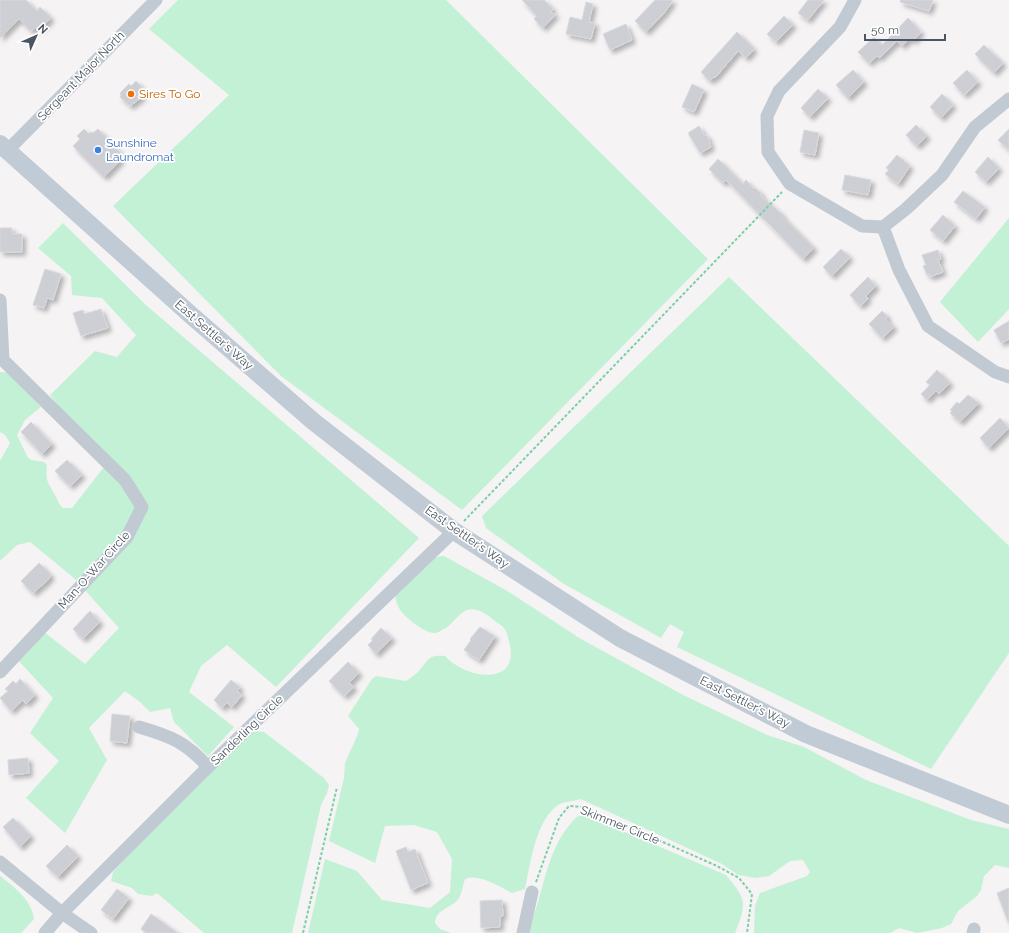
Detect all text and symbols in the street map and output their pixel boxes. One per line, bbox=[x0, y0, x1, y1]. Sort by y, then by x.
north arrow bbox=[16, 16, 56, 56]
scale bar bbox=[865, 16, 945, 42]
text: 50 m bbox=[871, 23, 899, 37]
street label: Sergeant Major North bbox=[34, 28, 128, 124]
place label: Sires To Go bbox=[139, 87, 200, 101]
marker: Sires To Go bbox=[126, 89, 136, 99]
place label: Sunshine Laundromat bbox=[106, 136, 174, 164]
marker: Sunshine Laundromat bbox=[93, 145, 103, 155]
street label: East Settler's Way bbox=[172, 297, 256, 373]
street label: East Settler's Way bbox=[422, 503, 512, 571]
street label: Man-O-War Circle bbox=[55, 528, 133, 612]
street label: East Settler's Way bbox=[698, 673, 793, 731]
street label: Sanderling Circle bbox=[208, 692, 286, 768]
street label: Skimmer Circle bbox=[578, 803, 662, 847]

